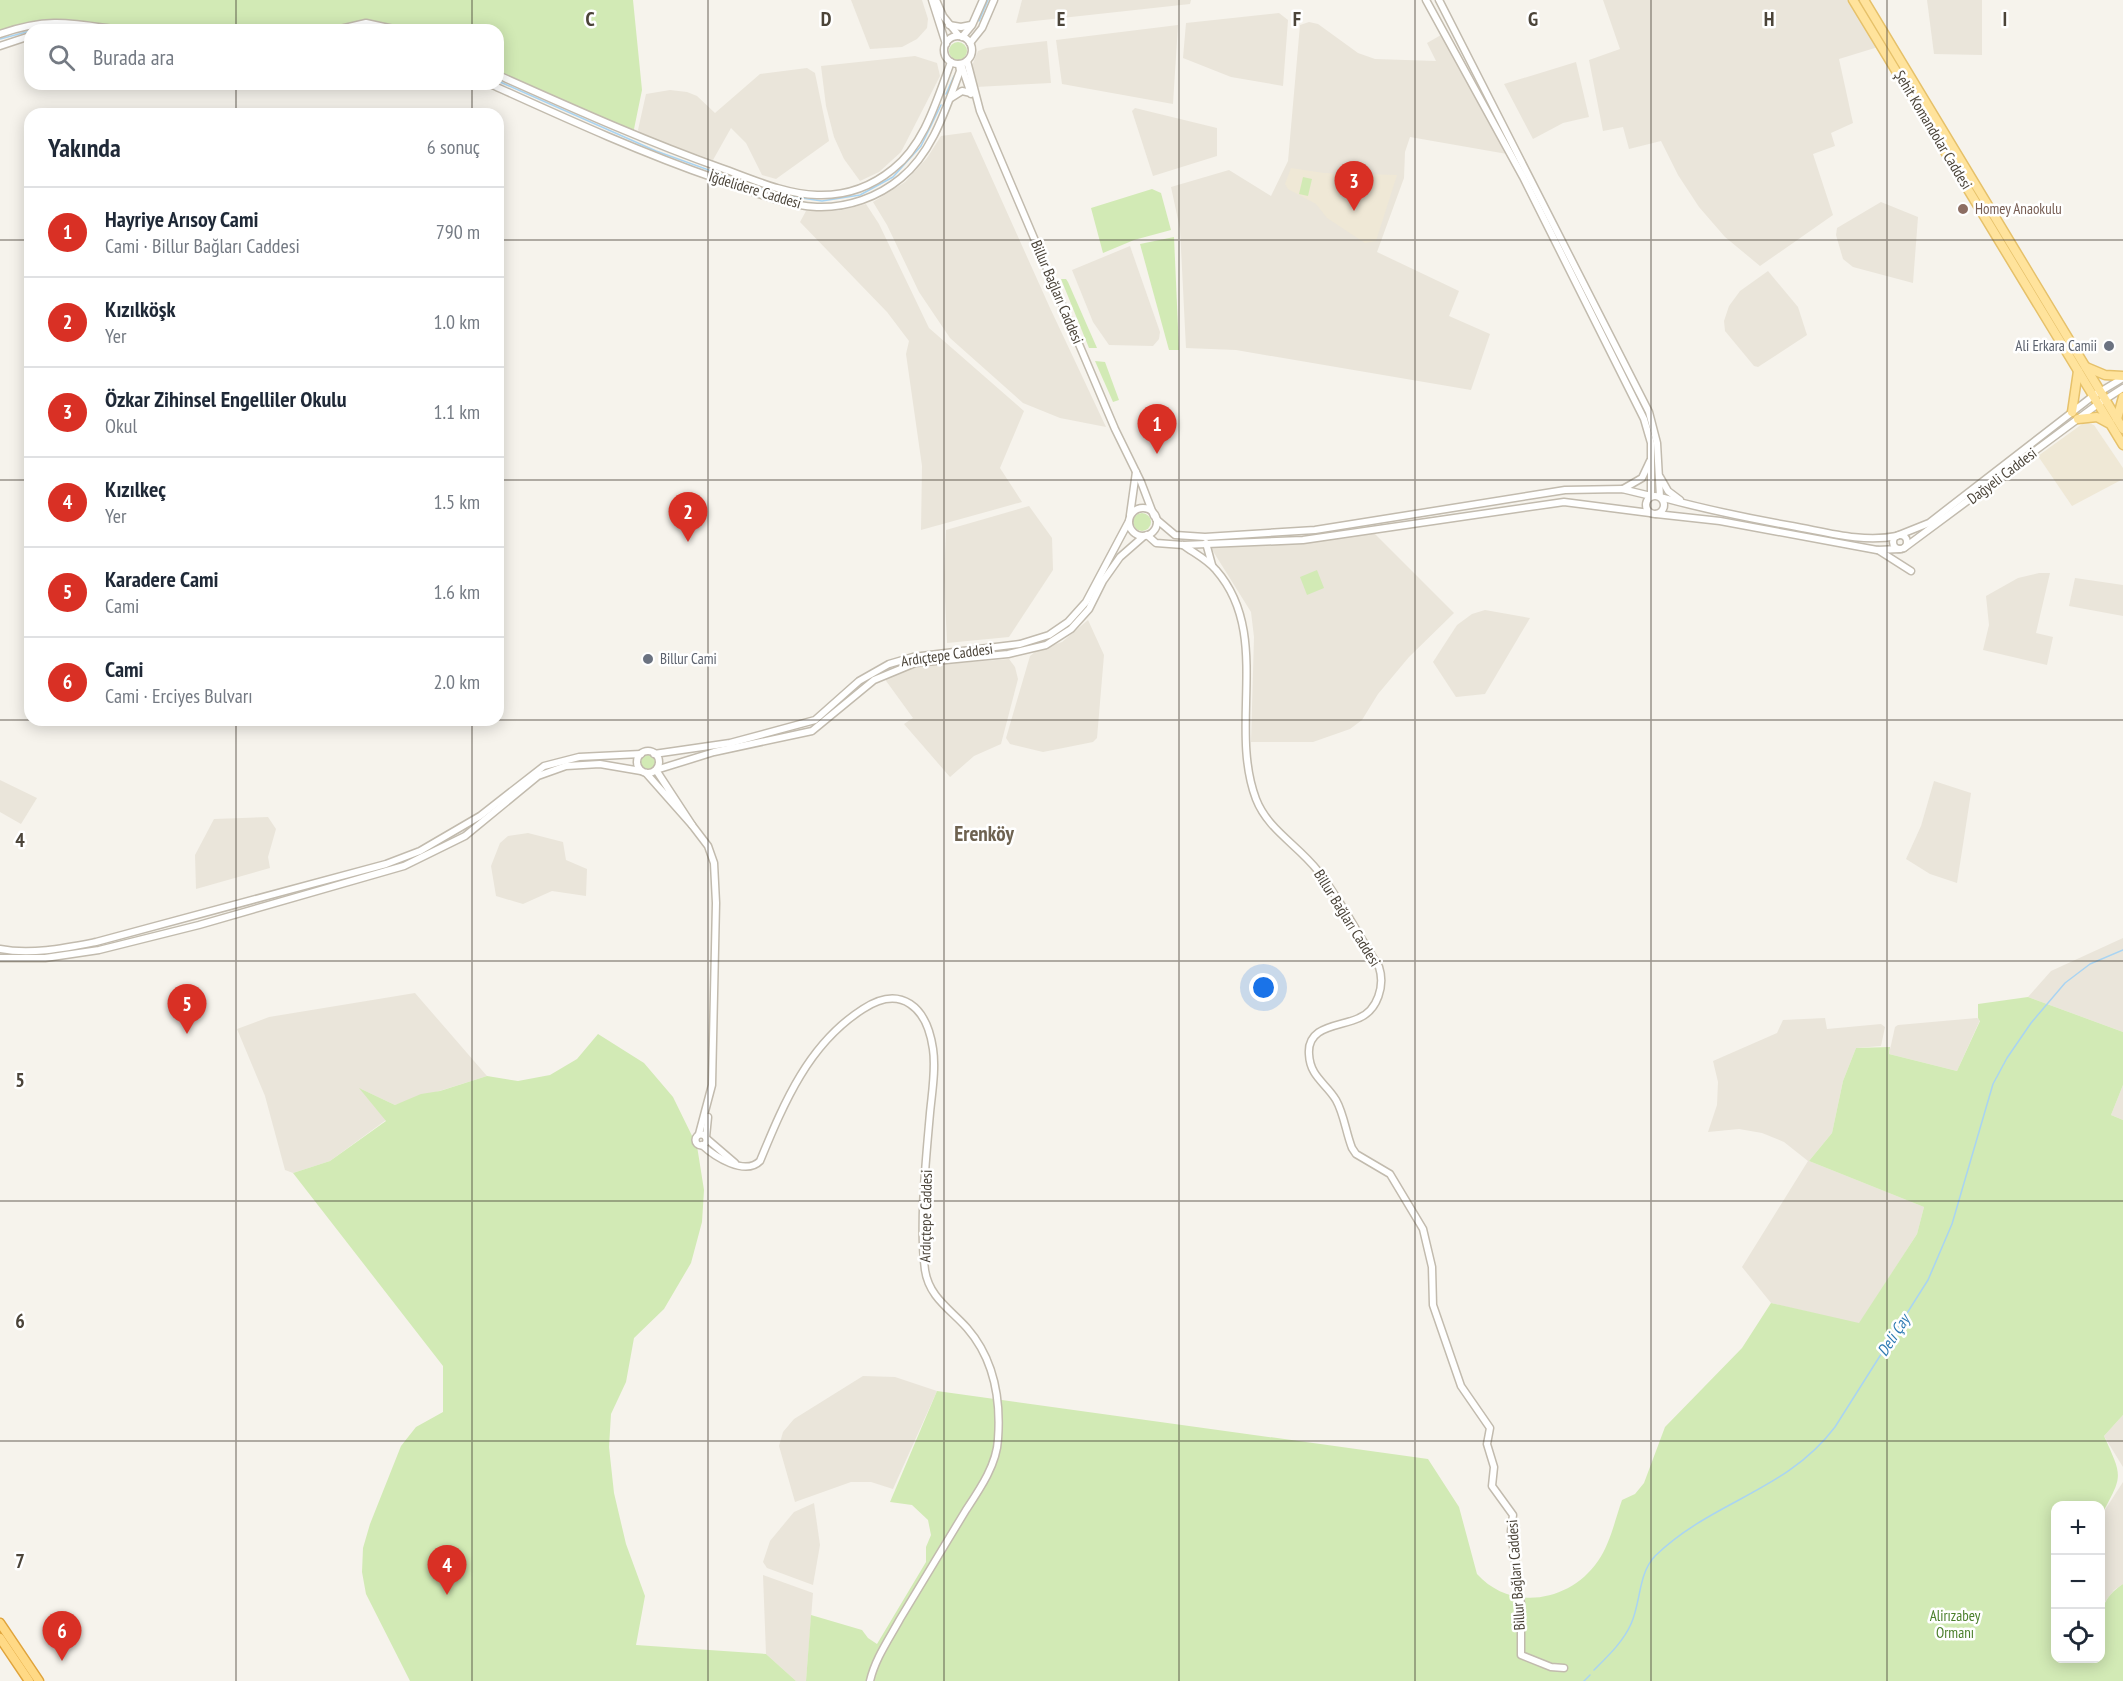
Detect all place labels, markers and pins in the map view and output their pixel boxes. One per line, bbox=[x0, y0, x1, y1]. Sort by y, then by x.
pin: 3 bbox=[1334, 162, 1374, 211]
place label: Homey Anaokulu bbox=[1975, 199, 2062, 218]
marker: Homey Anaokulu bbox=[1956, 202, 1970, 216]
place label: Ali Erkara Camii bbox=[2015, 336, 2097, 355]
marker: Ali Erkara Camii bbox=[2102, 339, 2116, 353]
pin: 1 bbox=[1138, 404, 1176, 454]
pin: 2 bbox=[668, 492, 708, 542]
place label: Billur Cami bbox=[660, 649, 717, 668]
marker: Billur Cami bbox=[641, 652, 655, 666]
pin: 5 bbox=[168, 984, 207, 1034]
pin: 4 bbox=[428, 1546, 466, 1595]
pin: 6 bbox=[42, 1612, 82, 1661]

